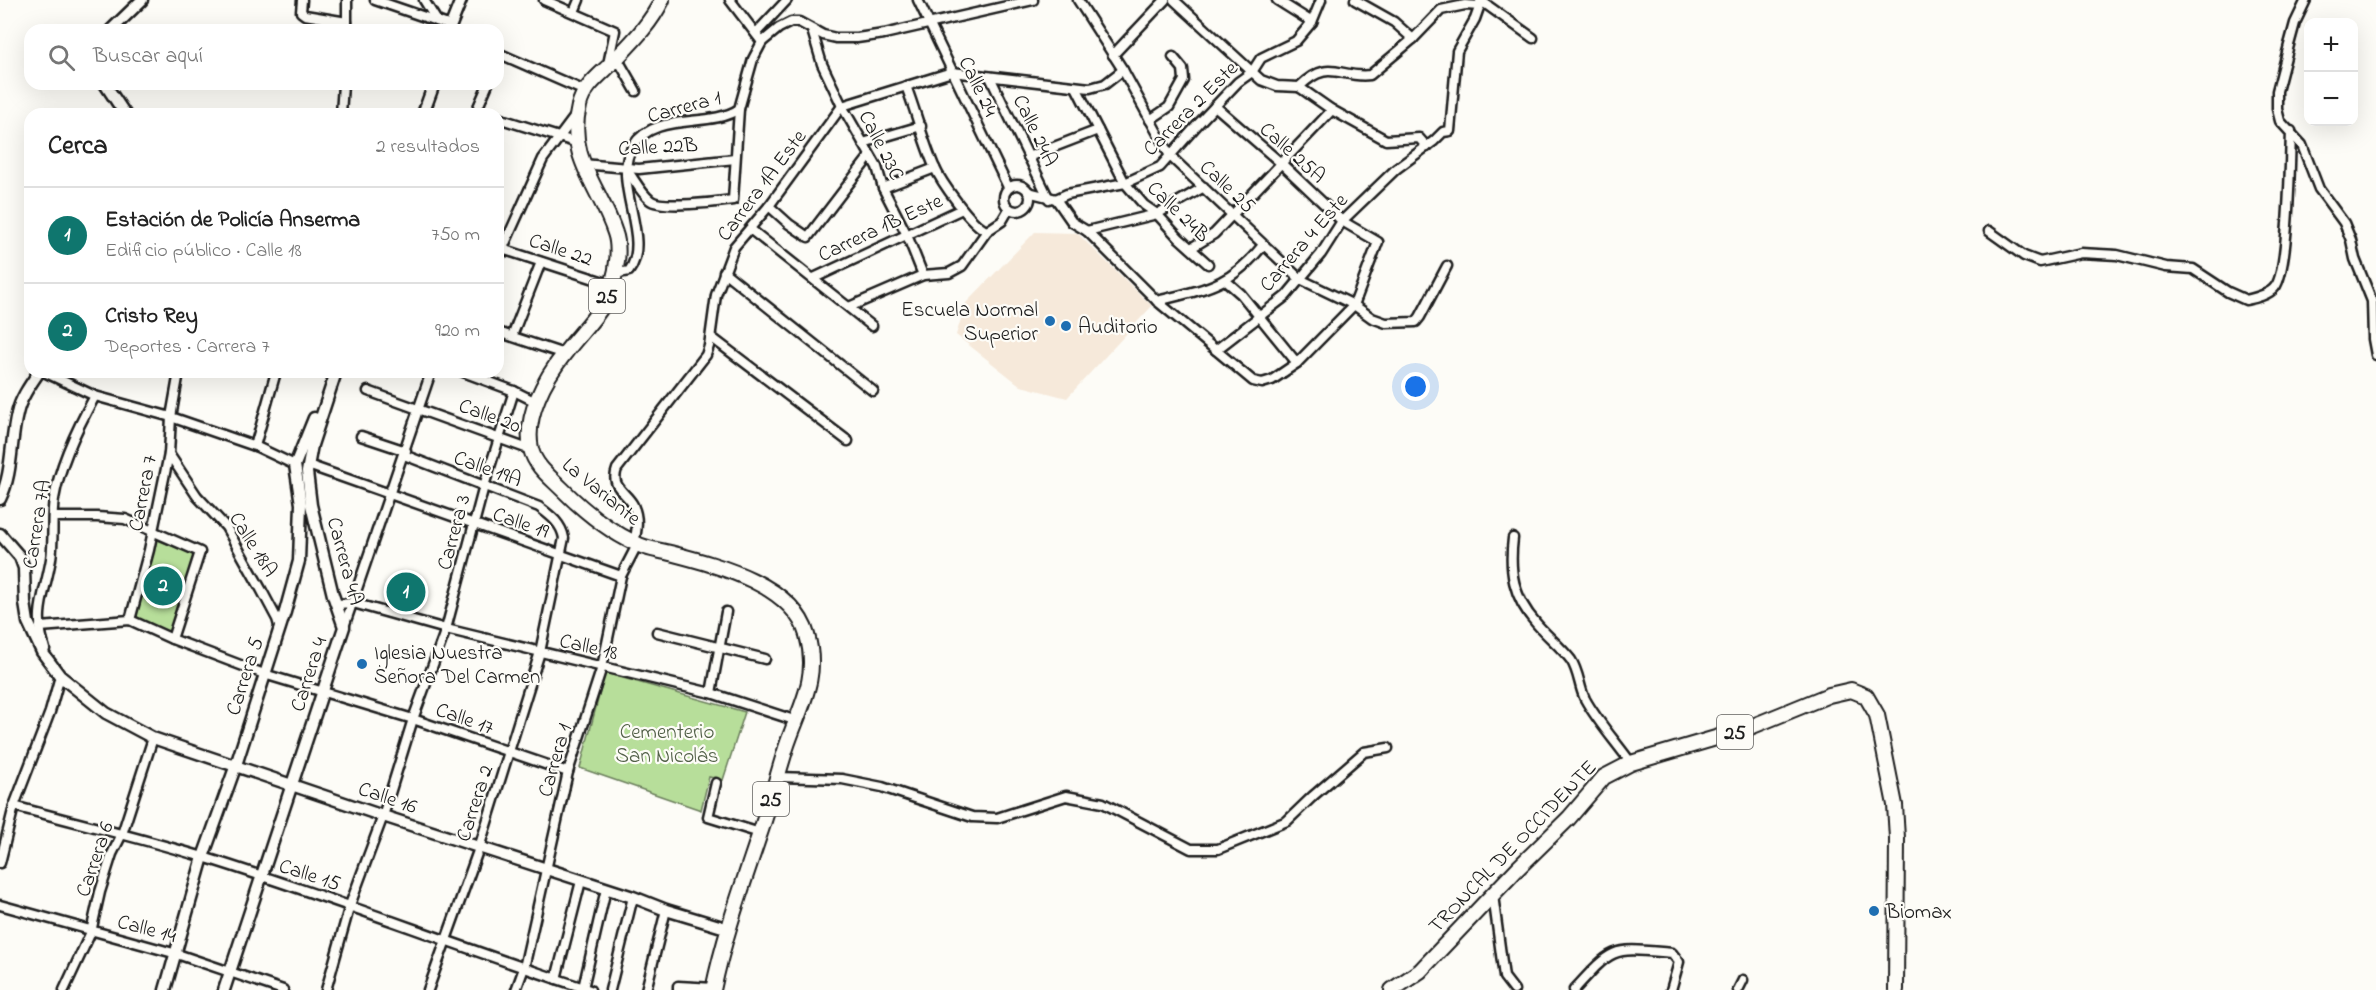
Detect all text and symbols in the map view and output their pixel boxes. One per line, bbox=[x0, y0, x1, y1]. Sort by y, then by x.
map controls bbox=[2304, 18, 2358, 126]
button: + bbox=[2304, 18, 2358, 72]
search box bbox=[24, 24, 504, 90]
icon: search bbox=[45, 41, 78, 74]
text: Buscar aquí bbox=[93, 41, 203, 73]
street label: Calle 24 bbox=[950, 52, 1005, 122]
street label: Carrera 2 Este bbox=[1137, 55, 1246, 164]
button: − bbox=[2304, 72, 2358, 126]
street label: Carrera 1 bbox=[644, 84, 725, 132]
street label: Calle 24A bbox=[1004, 90, 1064, 172]
street label: Calle 23C bbox=[850, 106, 911, 186]
street label: Calle 25A bbox=[1252, 116, 1331, 191]
street label: Carrera 1A Este bbox=[711, 124, 815, 248]
text: Cerca bbox=[48, 128, 108, 166]
street label: Calle 22B bbox=[618, 131, 699, 165]
text: 2 resultados bbox=[376, 133, 480, 162]
street label: Calle 25 bbox=[1192, 154, 1261, 221]
street label: Calle 24B bbox=[1139, 175, 1216, 250]
street label: Carrera 1B Este bbox=[814, 187, 949, 271]
street label: Carrera 4 Este bbox=[1253, 187, 1356, 299]
text: Estación de Policía Anserma bbox=[105, 205, 360, 237]
text: 1 bbox=[64, 221, 71, 250]
text: 750 m bbox=[431, 221, 480, 250]
street label: Calle 22 bbox=[525, 227, 596, 275]
text: Edificio público · Calle 18 bbox=[105, 237, 302, 266]
road number: 25 bbox=[589, 279, 625, 313]
place label: Escuela Normal Superior bbox=[901, 296, 1038, 350]
text: Cristo Rey bbox=[105, 301, 198, 333]
place label: Auditorio bbox=[1078, 313, 1158, 343]
marker: Escuela Normal Superior bbox=[1043, 314, 1057, 328]
text: 2 bbox=[63, 317, 72, 346]
text: 920 m bbox=[435, 317, 480, 346]
marker: Auditorio bbox=[1059, 319, 1073, 333]
text: Deportes · Carrera 7 bbox=[105, 333, 270, 362]
your location bbox=[1401, 372, 1430, 401]
street label: Calle 20 bbox=[454, 392, 525, 442]
street label: Calle 19A bbox=[449, 444, 526, 496]
street label: La Variante bbox=[555, 451, 647, 534]
street label: Carrera 7 bbox=[122, 452, 166, 534]
street label: Carrera 7A bbox=[16, 478, 60, 571]
street label: Carrera 3 bbox=[430, 491, 479, 574]
street label: Calle 19 bbox=[488, 500, 553, 548]
street label: Calle 18A bbox=[220, 507, 284, 584]
street label: Carrera 4A bbox=[318, 514, 370, 609]
pin: 2 bbox=[144, 564, 182, 608]
pin: 1 bbox=[386, 570, 426, 614]
street label: Calle 18 bbox=[556, 627, 621, 669]
street label: Carrera 4 bbox=[284, 633, 336, 716]
street label: Carrera 5 bbox=[219, 634, 273, 719]
place label: Iglesia Nuestra Señora Del Carmen bbox=[374, 639, 540, 693]
marker: Iglesia Nuestra Señora Del Carmen bbox=[355, 657, 369, 671]
street label: Calle 17 bbox=[431, 696, 498, 744]
road number: 25 bbox=[1717, 715, 1753, 749]
park label: Cementerio San Nicolás bbox=[616, 718, 718, 772]
street label: Carrera 1 bbox=[531, 720, 581, 801]
street label: TRONCAL DE OCCIDENTE bbox=[1422, 754, 1604, 941]
street label: Carrera 2 bbox=[449, 761, 502, 846]
street label: Calle 16 bbox=[354, 775, 421, 823]
road number: 25 bbox=[753, 782, 789, 816]
street label: Carrera 6 bbox=[69, 818, 123, 901]
street label: Calle 15 bbox=[275, 852, 344, 900]
place label: Biomax bbox=[1885, 898, 1952, 928]
marker: Biomax bbox=[1867, 904, 1881, 918]
street label: Calle 14 bbox=[114, 908, 180, 952]

